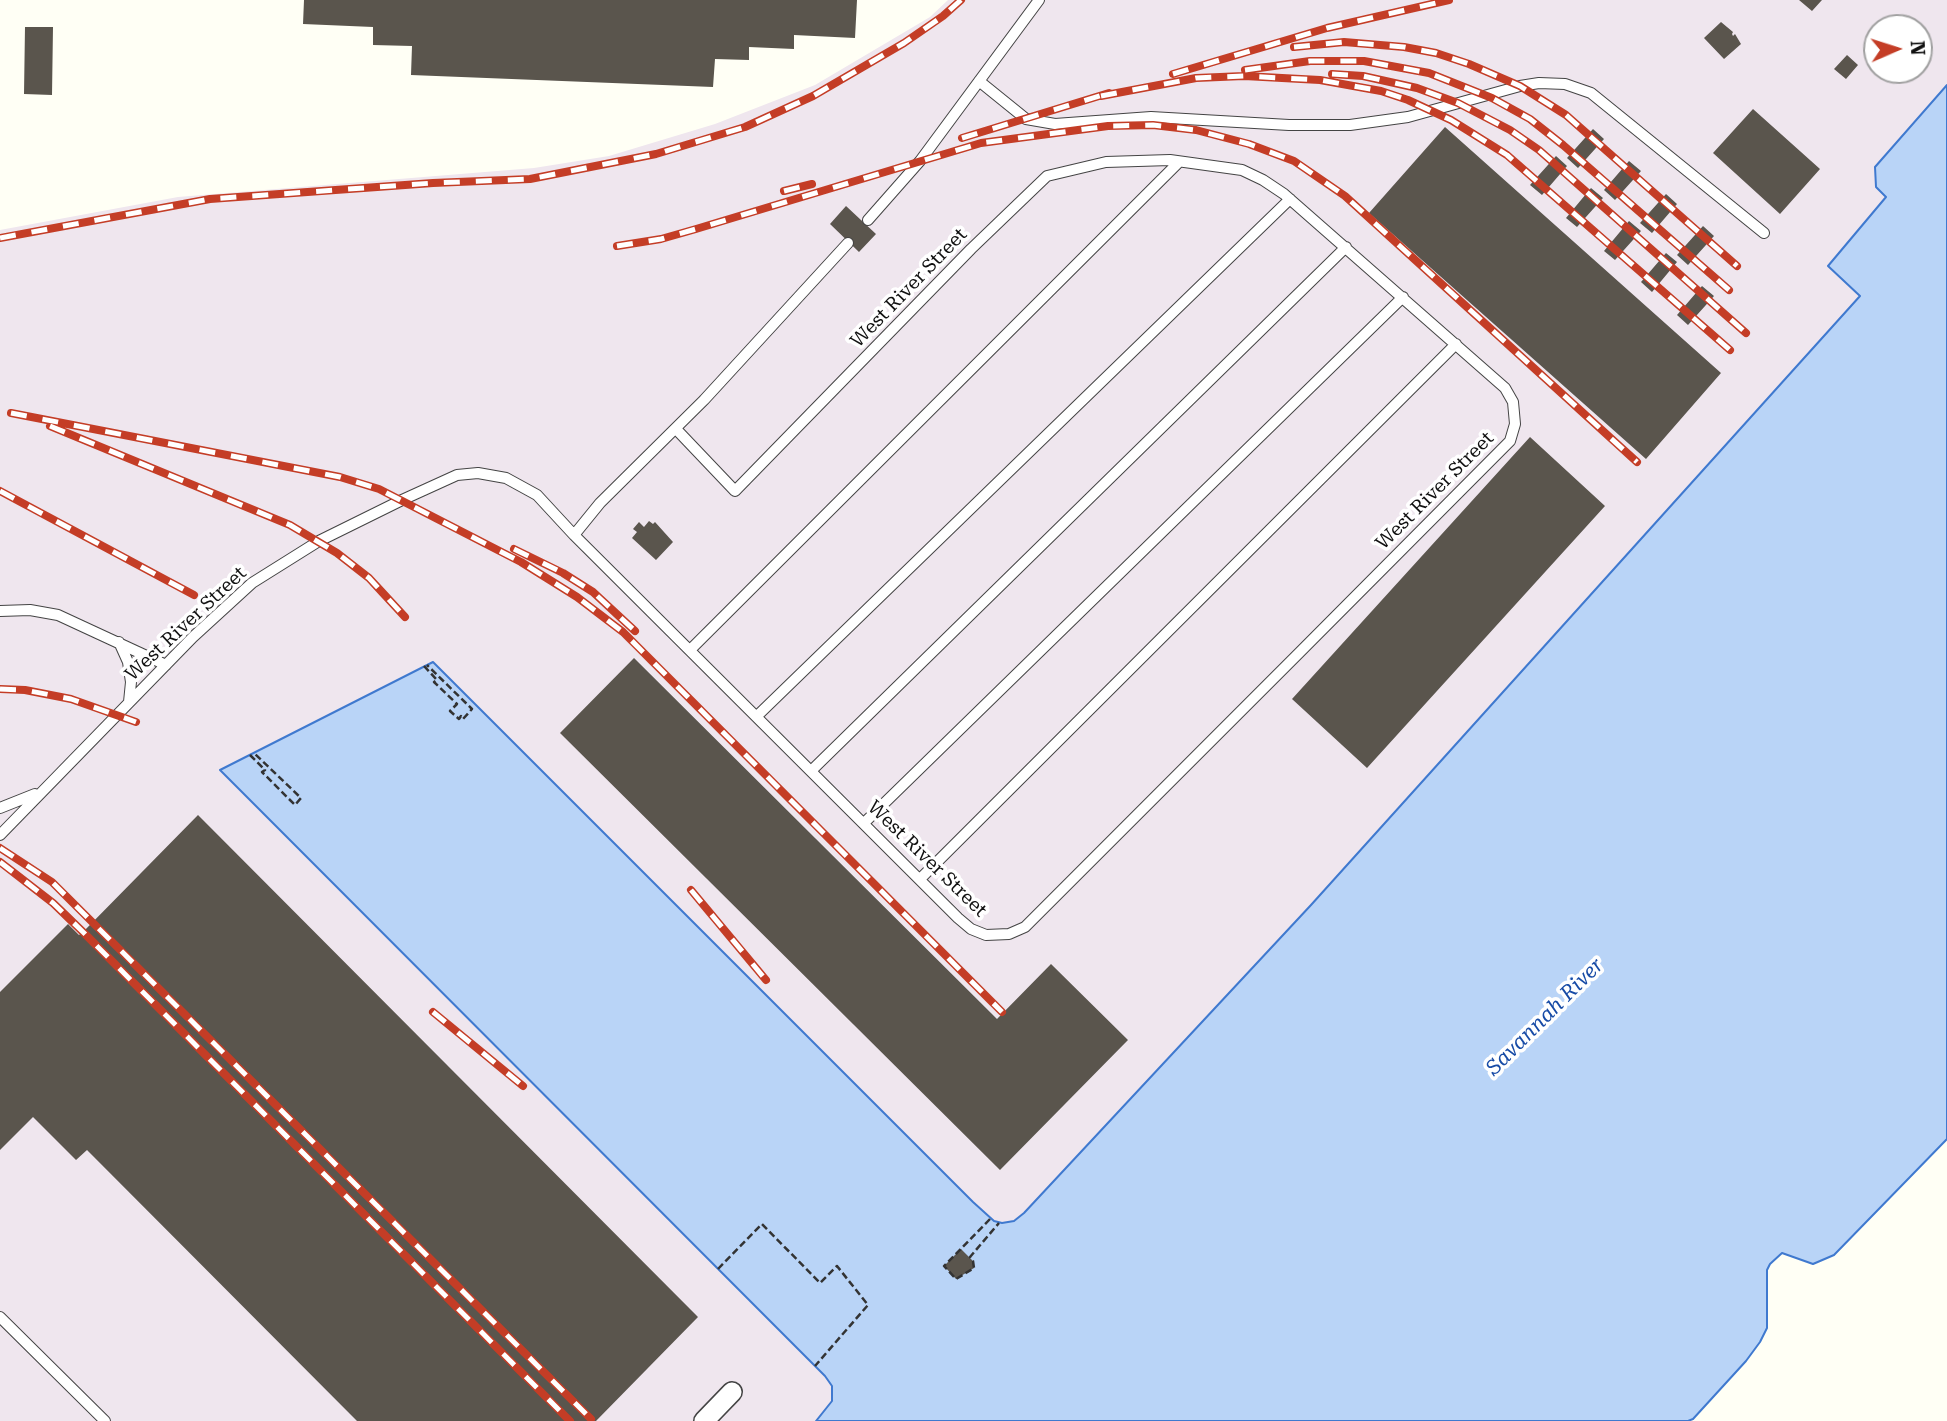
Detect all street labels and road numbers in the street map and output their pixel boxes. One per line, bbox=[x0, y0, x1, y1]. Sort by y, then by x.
street label: West River Street bbox=[846, 224, 972, 352]
street label: West River Street bbox=[1371, 427, 1499, 555]
street label: West River Street bbox=[121, 562, 251, 686]
street label: West River Street bbox=[863, 796, 991, 922]

